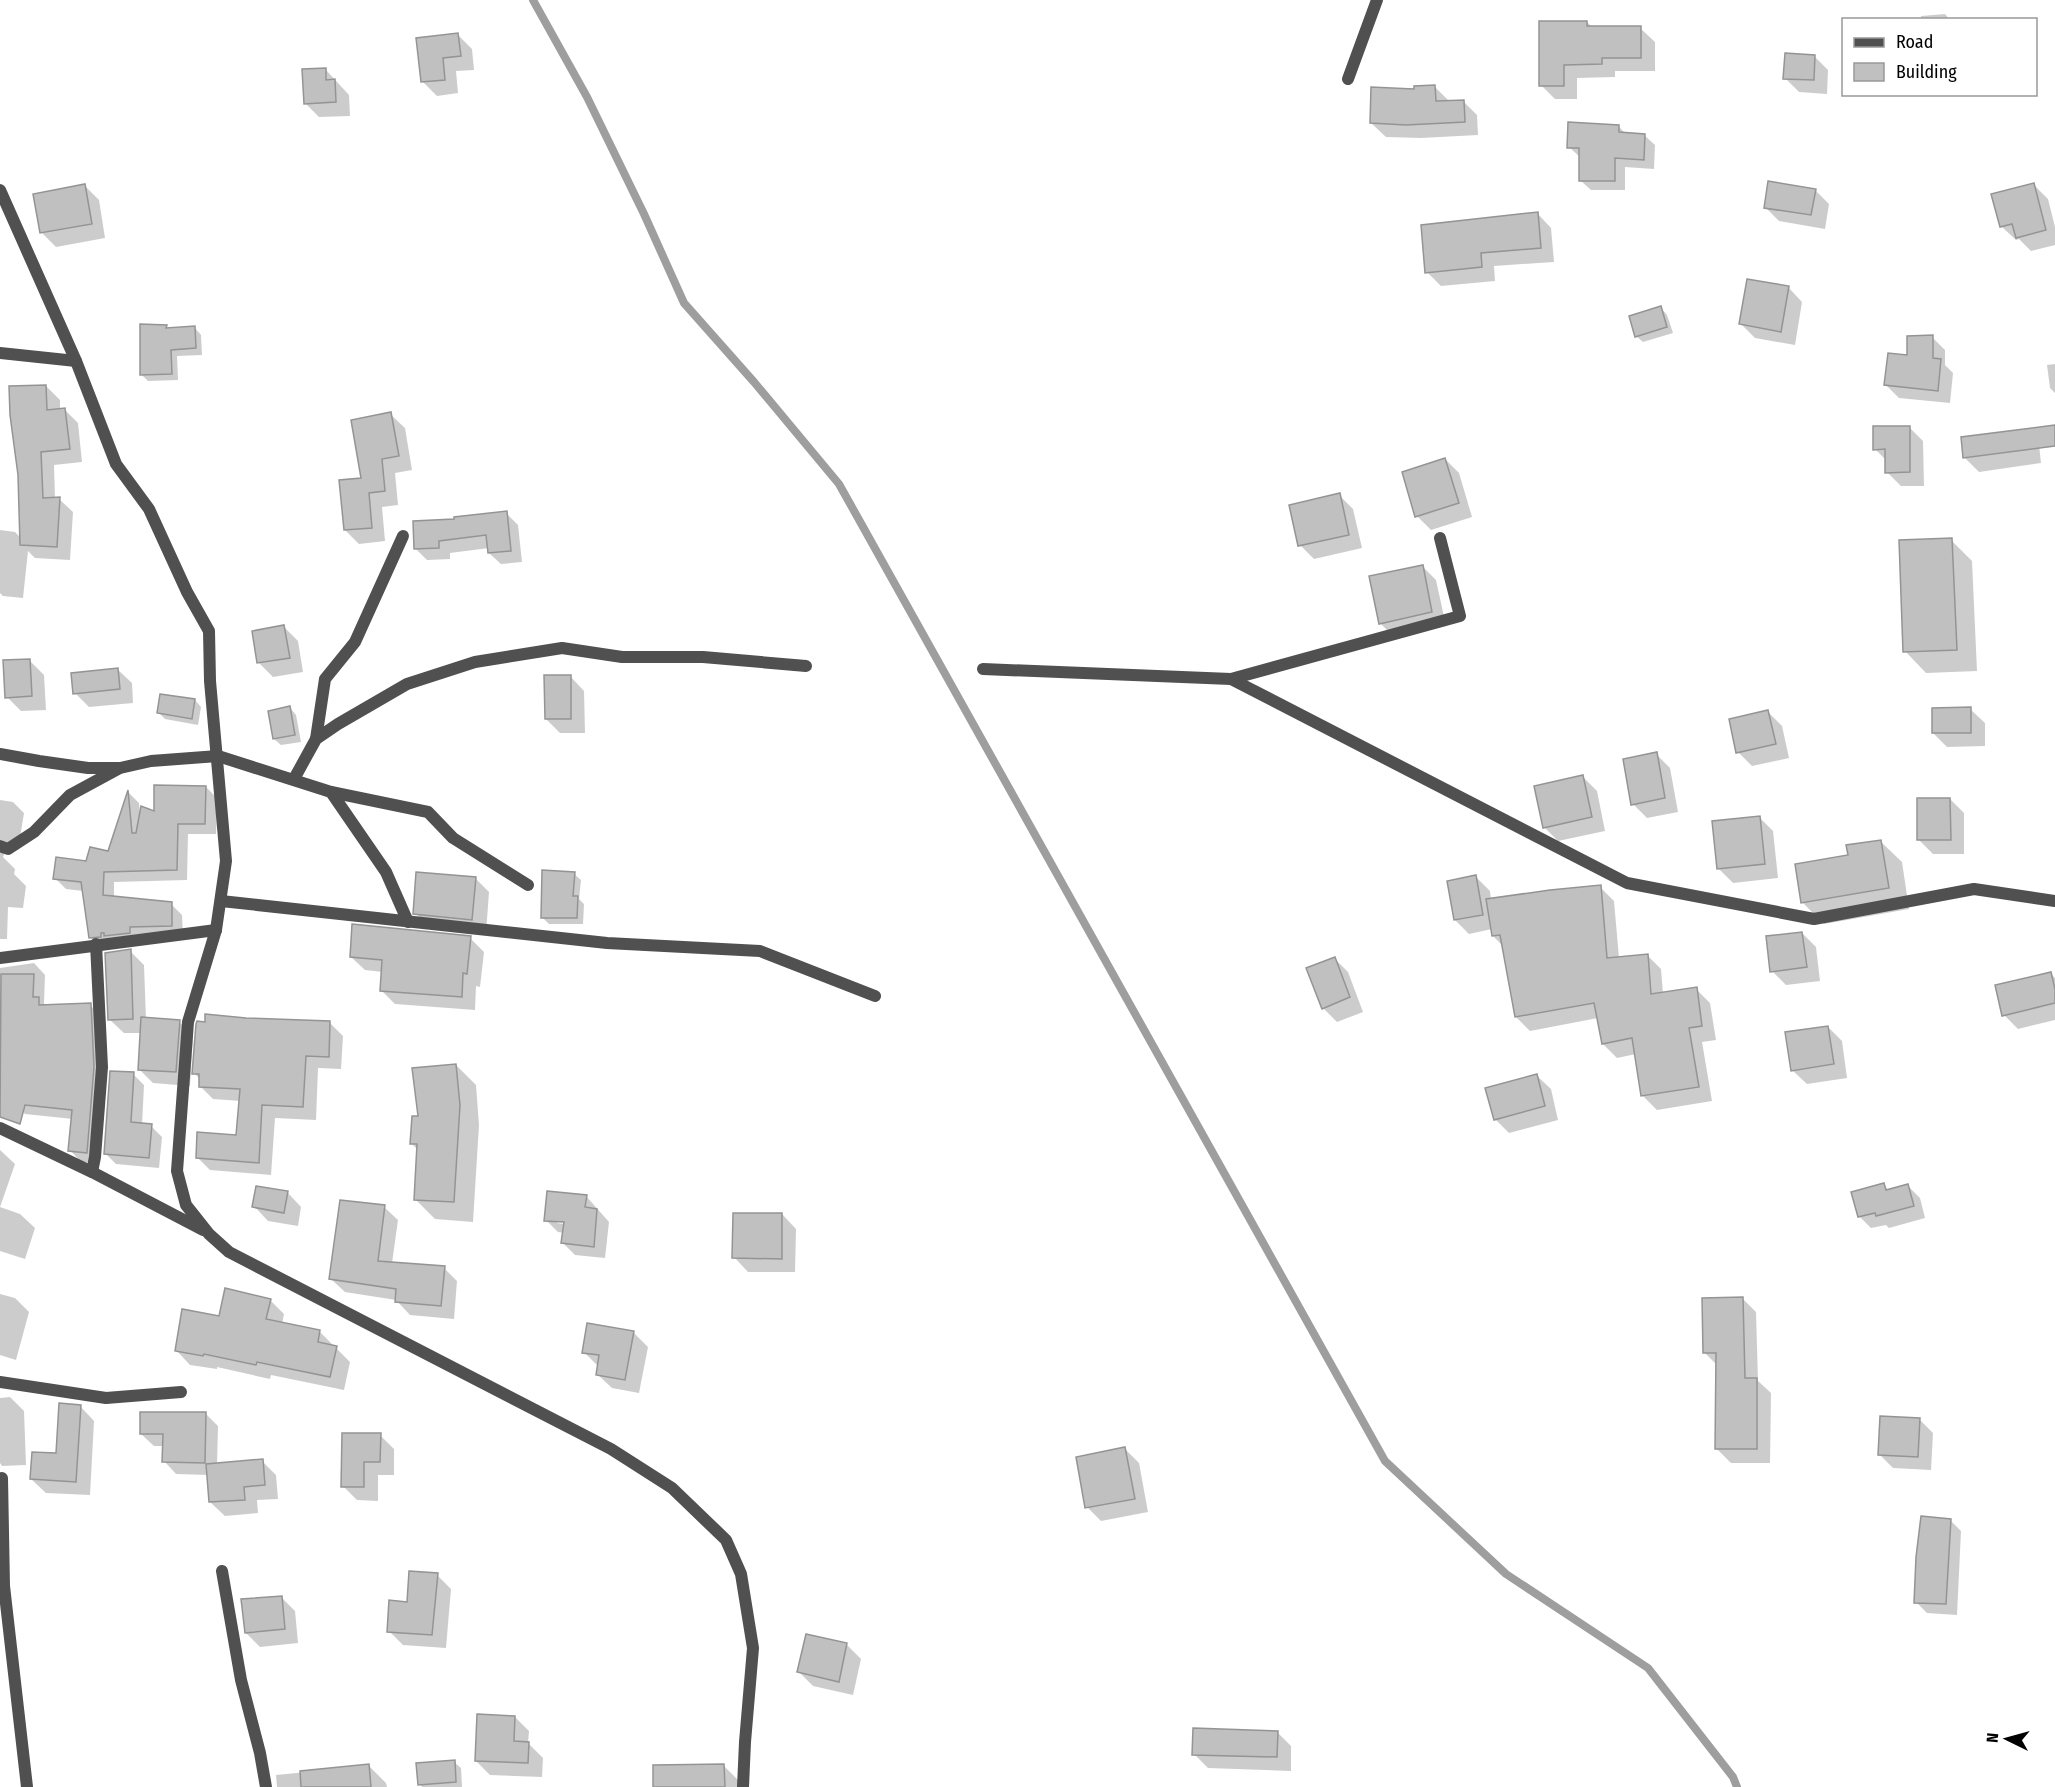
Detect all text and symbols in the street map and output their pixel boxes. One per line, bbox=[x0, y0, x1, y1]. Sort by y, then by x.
legend bbox=[1842, 18, 2037, 96]
text: Road bbox=[1896, 31, 1933, 53]
text: Building bbox=[1896, 61, 1957, 83]
north arrow bbox=[1977, 1709, 2037, 1769]
text: N bbox=[1983, 1732, 2002, 1743]

